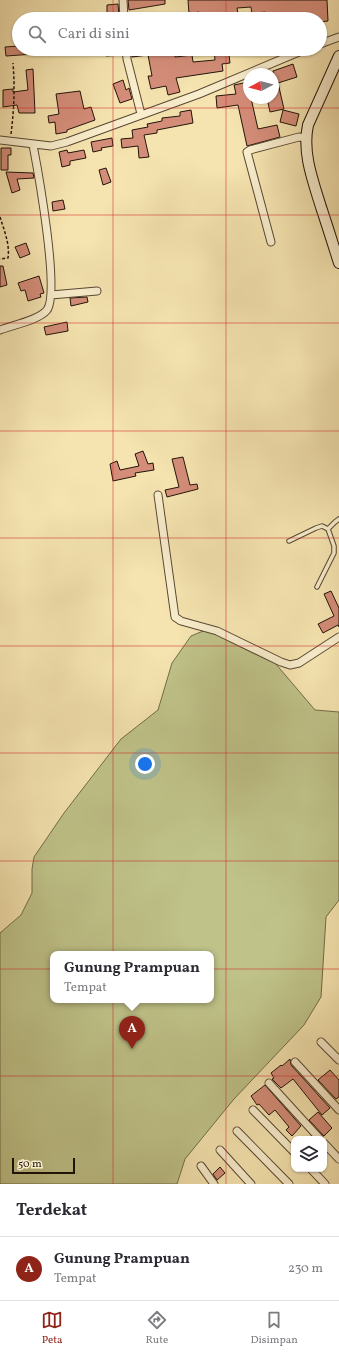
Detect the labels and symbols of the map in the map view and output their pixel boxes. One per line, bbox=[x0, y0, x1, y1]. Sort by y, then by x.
north arrow bbox=[243, 68, 279, 104]
your location bbox=[135, 754, 155, 774]
pin: A bbox=[119, 1016, 145, 1049]
scale bar bbox=[12, 1156, 75, 1175]

